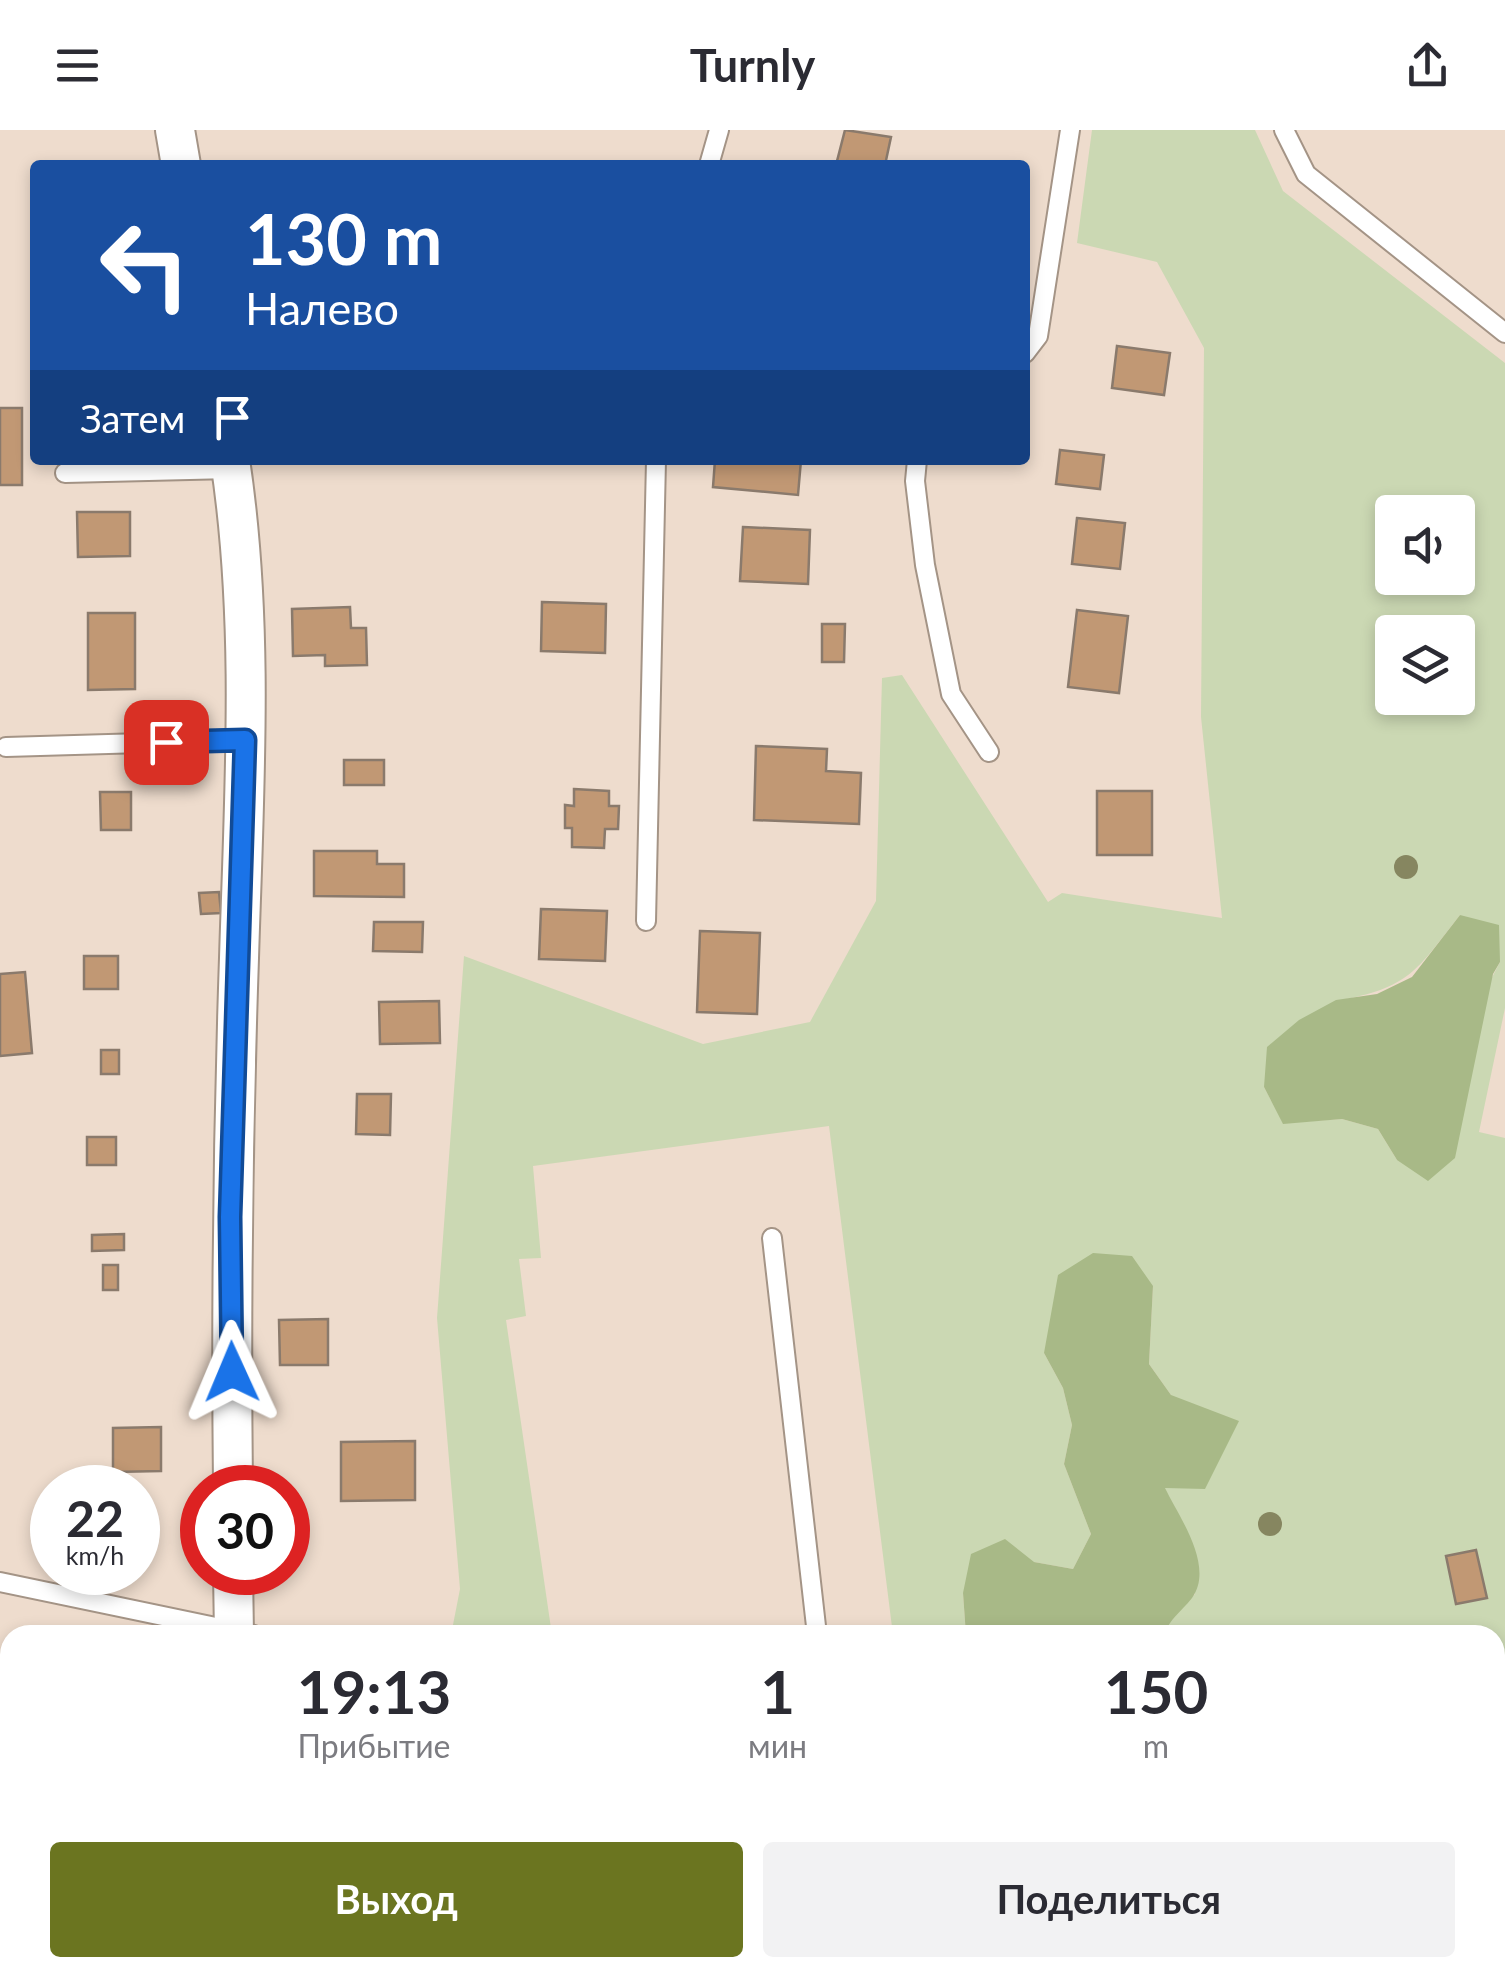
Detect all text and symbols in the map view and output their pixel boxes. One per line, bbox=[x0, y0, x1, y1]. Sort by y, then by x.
icon: menu bbox=[50, 38, 105, 93]
text: Turnly bbox=[690, 38, 815, 92]
icon: share bbox=[1400, 38, 1455, 93]
text: 130 m bbox=[245, 196, 442, 280]
icon: left bbox=[80, 200, 210, 330]
text: Налево bbox=[245, 281, 399, 335]
icon: arrive bbox=[205, 390, 260, 445]
text: Затем bbox=[80, 395, 185, 441]
map controls bbox=[1375, 495, 1475, 715]
button: sound bbox=[1375, 495, 1475, 595]
button: layers bbox=[1375, 615, 1475, 715]
pin bbox=[124, 700, 209, 785]
icon: arrive bbox=[139, 715, 194, 770]
position arrow bbox=[180, 1320, 284, 1424]
speed limit sign: 30 bbox=[180, 1465, 310, 1595]
text: 22 bbox=[66, 1488, 124, 1548]
text: km/h bbox=[66, 1540, 124, 1570]
text: 19:13 bbox=[297, 1655, 451, 1727]
text: 1 bbox=[760, 1655, 795, 1727]
text: 150 bbox=[1104, 1655, 1208, 1727]
text: Прибытие bbox=[298, 1726, 451, 1765]
text: мин bbox=[748, 1726, 807, 1765]
text: m bbox=[1143, 1726, 1169, 1765]
button: Выход bbox=[50, 1842, 743, 1957]
button: Поделиться bbox=[763, 1842, 1455, 1957]

